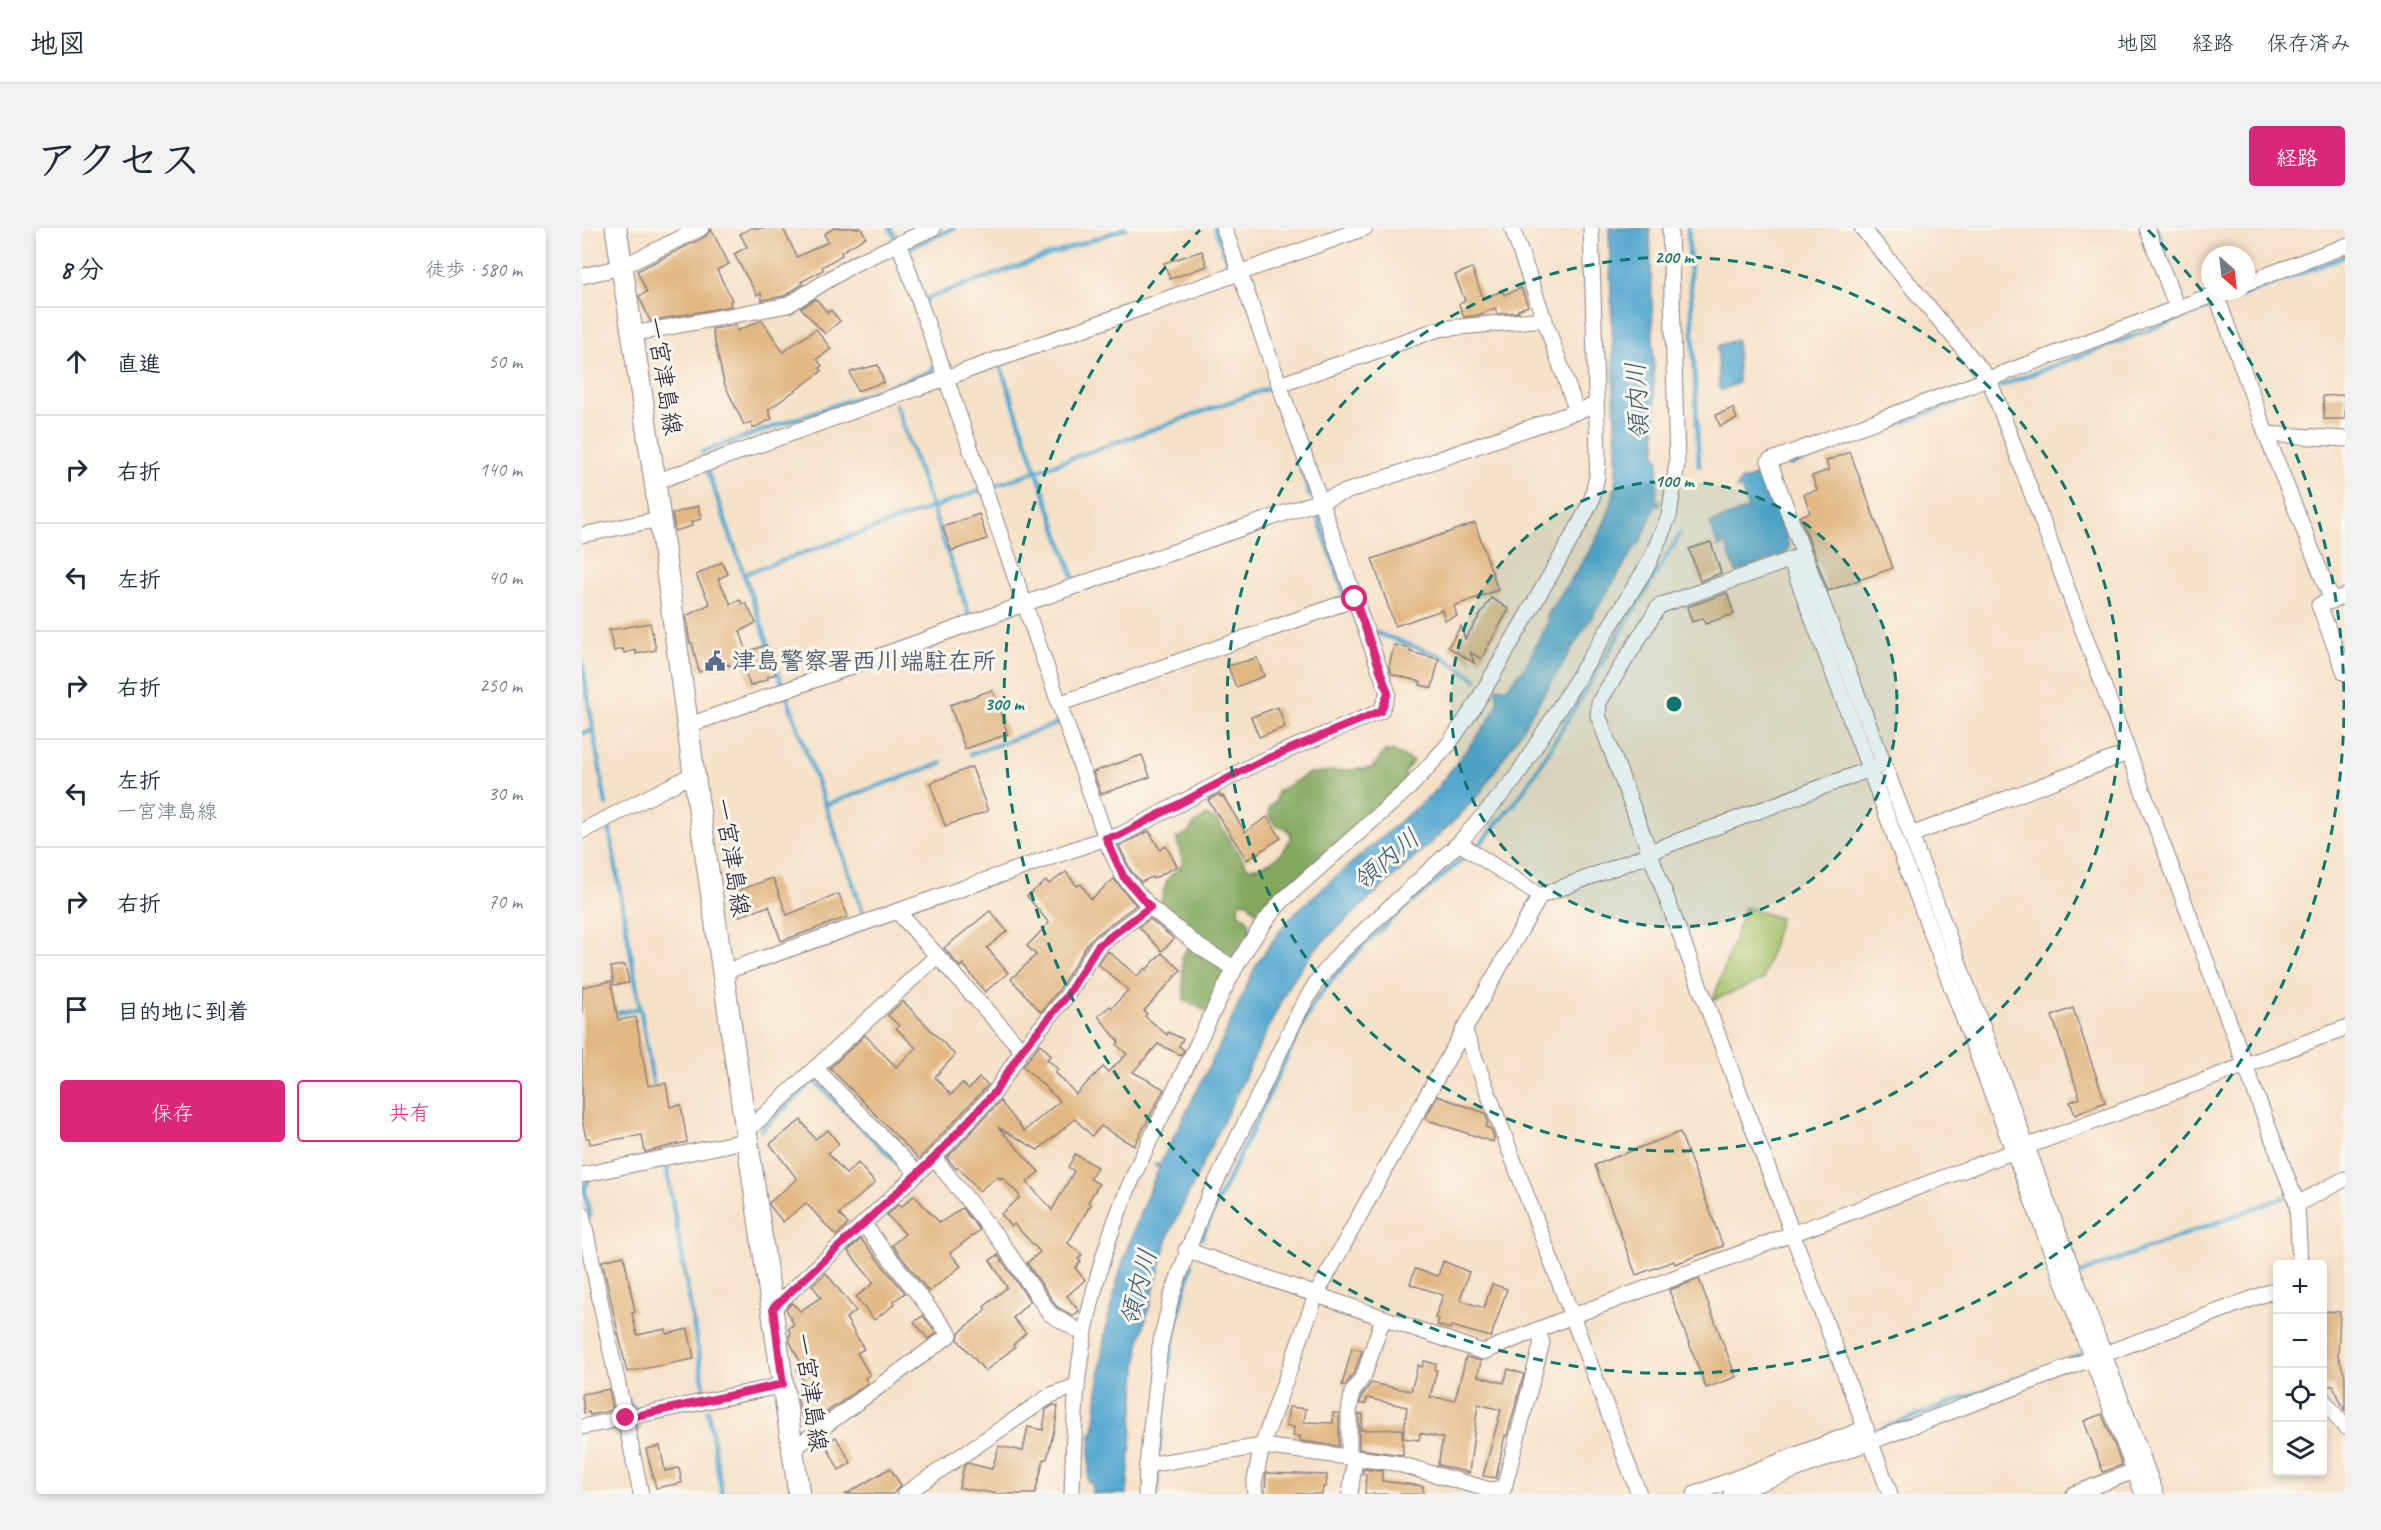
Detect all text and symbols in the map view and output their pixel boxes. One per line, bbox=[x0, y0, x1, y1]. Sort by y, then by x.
text: 地図 bbox=[30, 26, 86, 61]
text: 地図 bbox=[2117, 30, 2159, 56]
text: 経路 bbox=[2192, 30, 2234, 56]
text: 保存済み bbox=[2267, 30, 2351, 56]
button: 経路 bbox=[2249, 126, 2345, 186]
text: アクセス bbox=[36, 134, 201, 187]
text: 200 m bbox=[1655, 246, 1695, 268]
north arrow bbox=[2201, 246, 2255, 300]
text: 8 分 bbox=[60, 253, 104, 286]
text: 徒歩 · 580 m bbox=[426, 257, 522, 282]
street label: 一宮津島線 bbox=[640, 314, 688, 438]
icon: ahead bbox=[60, 345, 93, 378]
text: 50 m bbox=[488, 349, 522, 374]
text: 直進 bbox=[117, 350, 161, 378]
water label: 領内川 bbox=[1619, 361, 1656, 441]
icon: right bbox=[60, 453, 93, 486]
text: 140 m bbox=[479, 457, 522, 482]
text: 右折 bbox=[117, 458, 161, 486]
text: 100 m bbox=[1655, 470, 1695, 492]
icon: left bbox=[60, 561, 93, 594]
text: 40 m bbox=[488, 565, 522, 590]
text: 左折 bbox=[117, 566, 161, 594]
route start bbox=[1341, 585, 1367, 611]
place label: 津島警察署西川端駐在所 bbox=[732, 646, 996, 676]
public building icon: 津島警察署西川端駐在所 bbox=[703, 649, 727, 673]
icon: right bbox=[60, 669, 93, 702]
text: 250 m bbox=[479, 673, 522, 698]
text: 右折 bbox=[117, 674, 161, 702]
text: 300 m bbox=[985, 693, 1025, 715]
centre of rings bbox=[1664, 694, 1684, 714]
text: 左折 bbox=[117, 767, 161, 795]
icon: left bbox=[60, 777, 93, 810]
text: 30 m bbox=[488, 781, 522, 806]
street label: 一宮津島線 bbox=[708, 795, 756, 919]
text: 一宮津島線 bbox=[117, 799, 217, 824]
water label: 領内川 bbox=[1346, 822, 1427, 897]
icon: right bbox=[60, 885, 93, 918]
text: 70 m bbox=[488, 889, 522, 914]
text: 右折 bbox=[117, 890, 161, 918]
icon: arrive bbox=[60, 993, 93, 1026]
text: 目的地に到着 bbox=[117, 998, 249, 1026]
button: 保存 bbox=[60, 1080, 285, 1142]
button: 共有 bbox=[297, 1080, 522, 1142]
water label: 領内川 bbox=[1112, 1245, 1165, 1329]
map controls bbox=[2273, 1260, 2327, 1476]
button: + bbox=[2273, 1260, 2327, 1314]
button: − bbox=[2273, 1314, 2327, 1368]
street label: 一宮津島線 bbox=[788, 1330, 834, 1454]
button: locate bbox=[2273, 1368, 2327, 1422]
route end bbox=[612, 1404, 638, 1430]
button: layers bbox=[2273, 1422, 2327, 1476]

